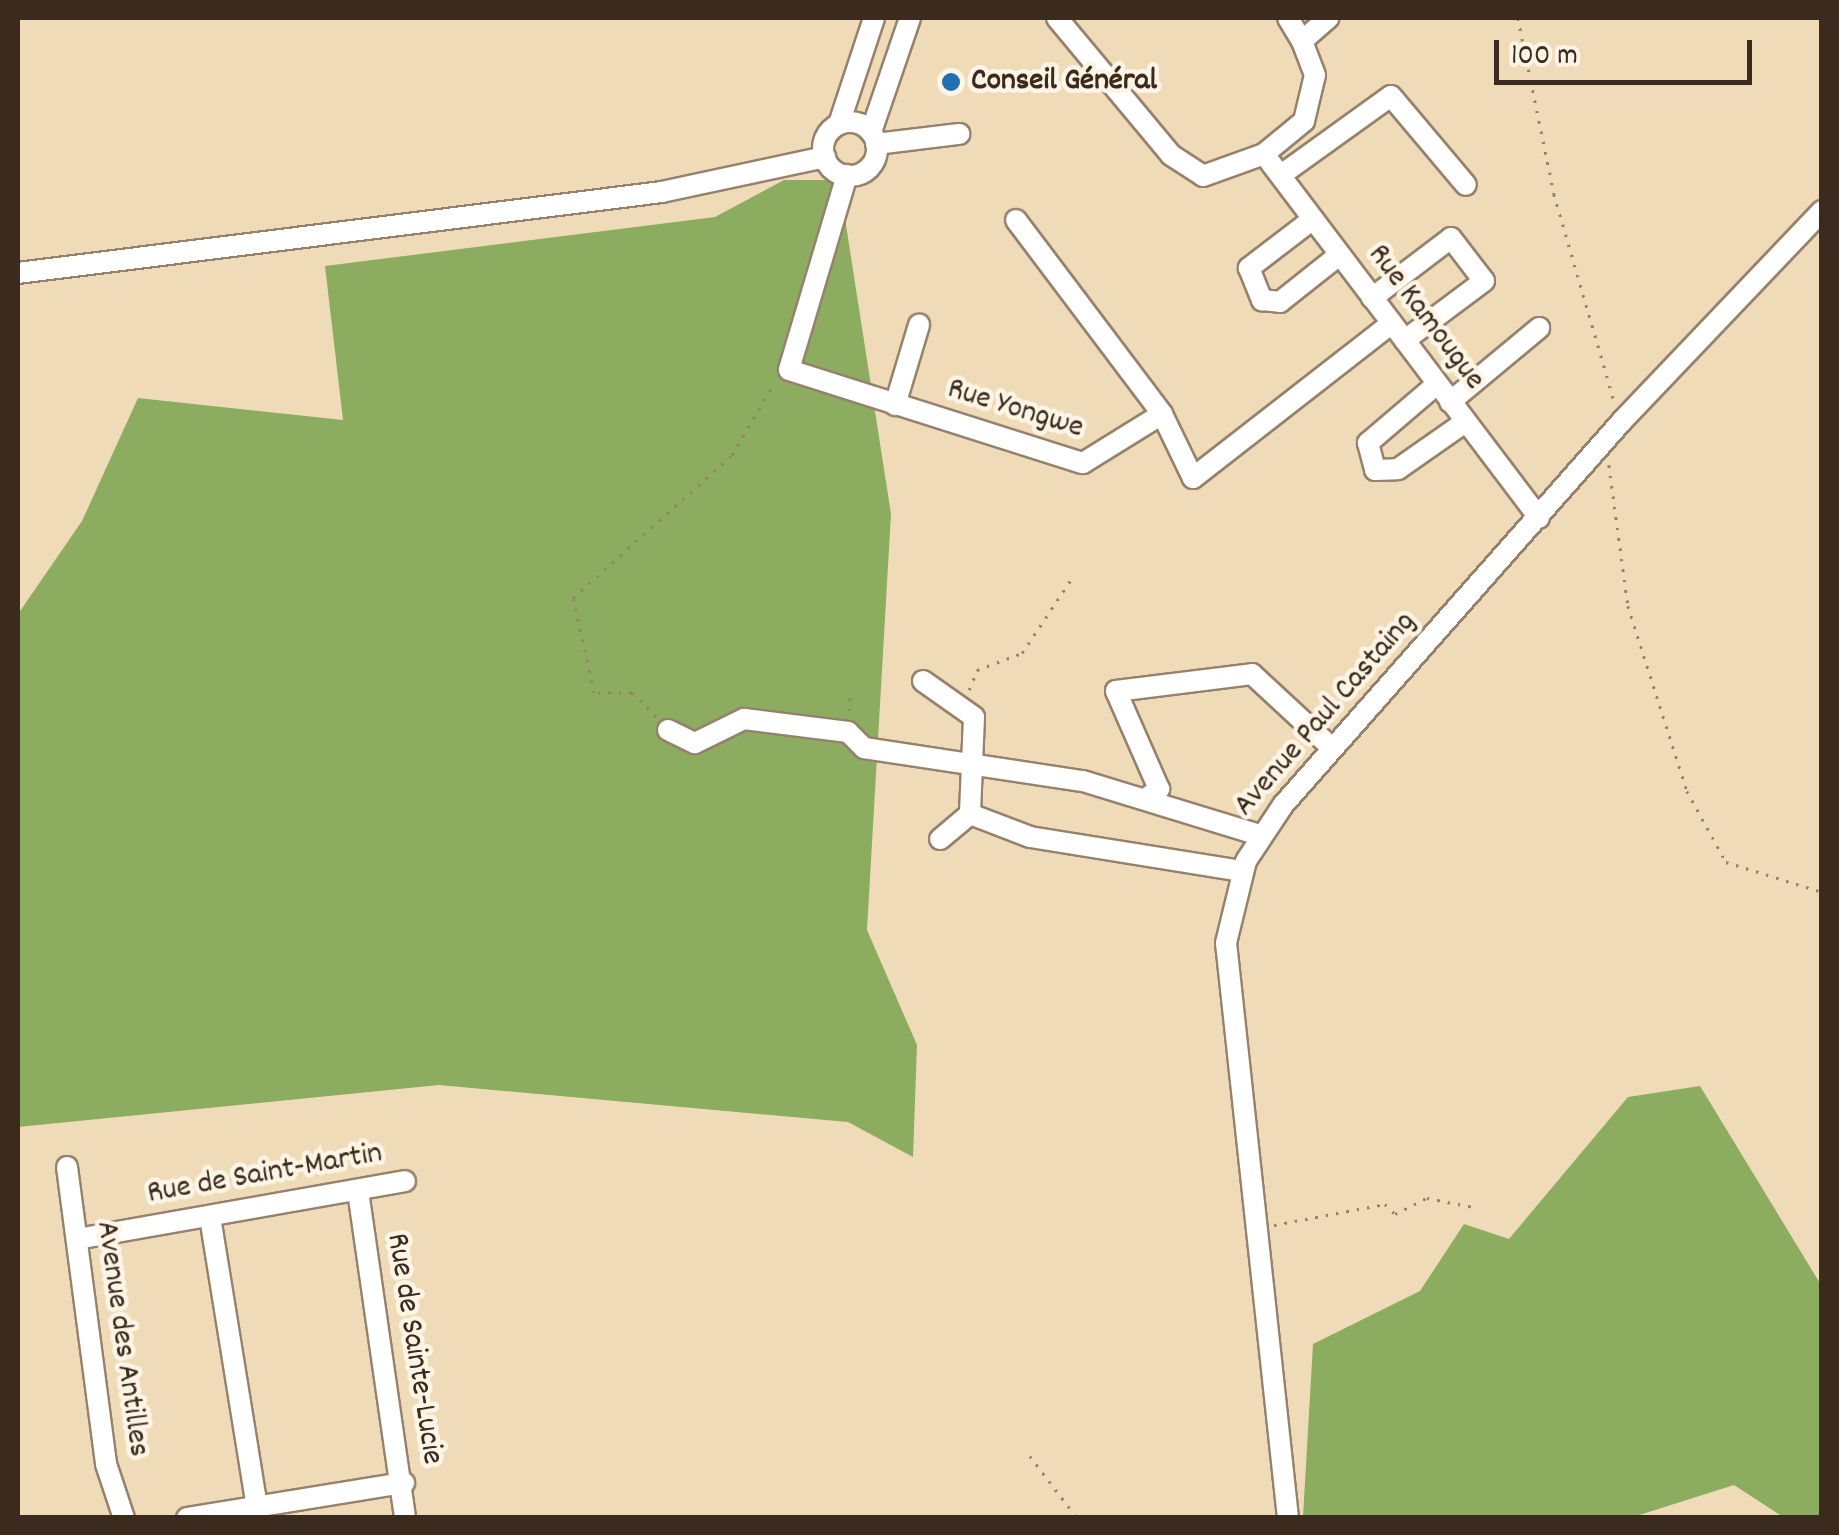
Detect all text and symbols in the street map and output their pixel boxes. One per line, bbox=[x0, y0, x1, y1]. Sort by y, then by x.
scale bar bbox=[1499, 20, 1756, 82]
text: 100 m bbox=[1511, 36, 1578, 79]
place label: Conseil Général bbox=[971, 63, 1157, 101]
marker: Conseil Général bbox=[940, 71, 962, 93]
street label: Rue Kamougue bbox=[1358, 238, 1492, 398]
street label: Rue Yongwe bbox=[942, 371, 1088, 449]
street label: Avenue Paul Castaing bbox=[1227, 605, 1425, 825]
street label: Rue de Saint-Martin bbox=[145, 1135, 385, 1215]
street label: Avenue des Antilles bbox=[85, 1219, 157, 1459]
street label: Rue de Sainte-Lucie bbox=[376, 1231, 450, 1467]

